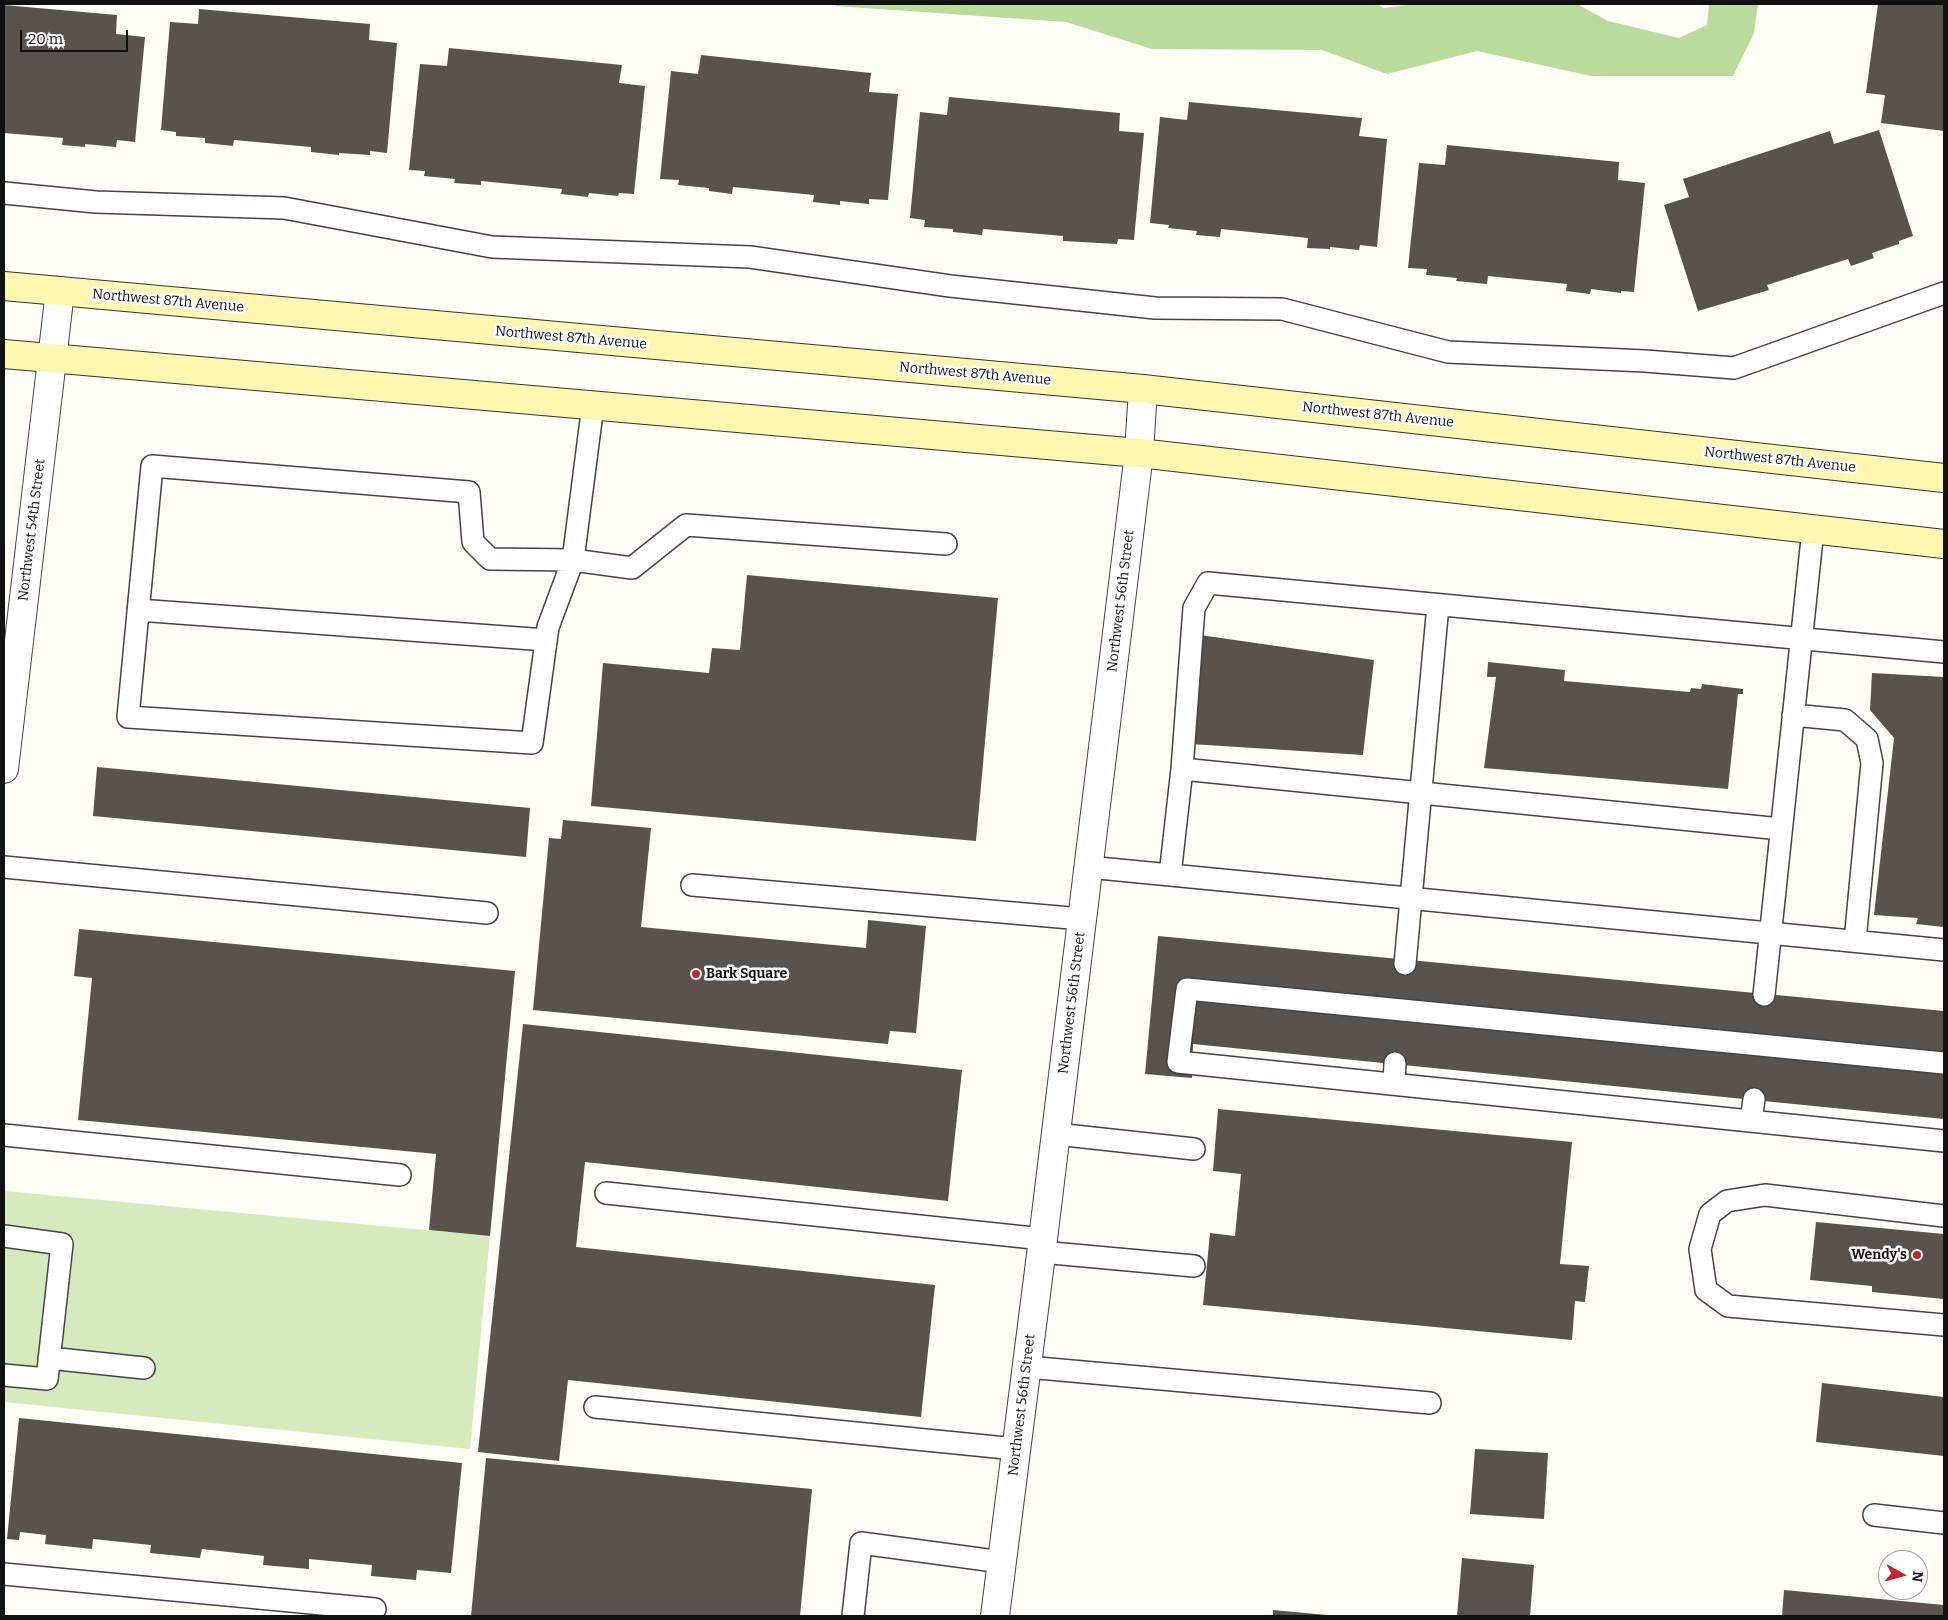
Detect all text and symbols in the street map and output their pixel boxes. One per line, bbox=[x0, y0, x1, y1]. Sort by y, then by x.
scale bar bbox=[22, 20, 130, 52]
text: 20 m bbox=[28, 30, 63, 48]
street label: Northwest 87th Avenue bbox=[91, 286, 245, 316]
street label: Northwest 87th Avenue bbox=[494, 323, 648, 353]
street label: Northwest 87th Avenue bbox=[898, 359, 1052, 389]
street label: Northwest 87th Avenue bbox=[1301, 399, 1455, 431]
street label: Northwest 87th Avenue bbox=[1703, 444, 1857, 476]
street label: Northwest 54th Street bbox=[15, 458, 49, 602]
street label: Northwest 56th Street bbox=[1104, 529, 1138, 673]
street label: Northwest 56th Street bbox=[1055, 931, 1089, 1075]
place label: Bark Square bbox=[706, 966, 787, 982]
marker: Bark Square bbox=[690, 968, 702, 980]
place label: Wendy's bbox=[1851, 1247, 1907, 1263]
marker: Wendy's bbox=[1911, 1249, 1923, 1261]
street label: Northwest 56th Street bbox=[1005, 1333, 1039, 1477]
north arrow bbox=[1878, 1550, 1928, 1600]
text: N bbox=[1908, 1570, 1926, 1583]

